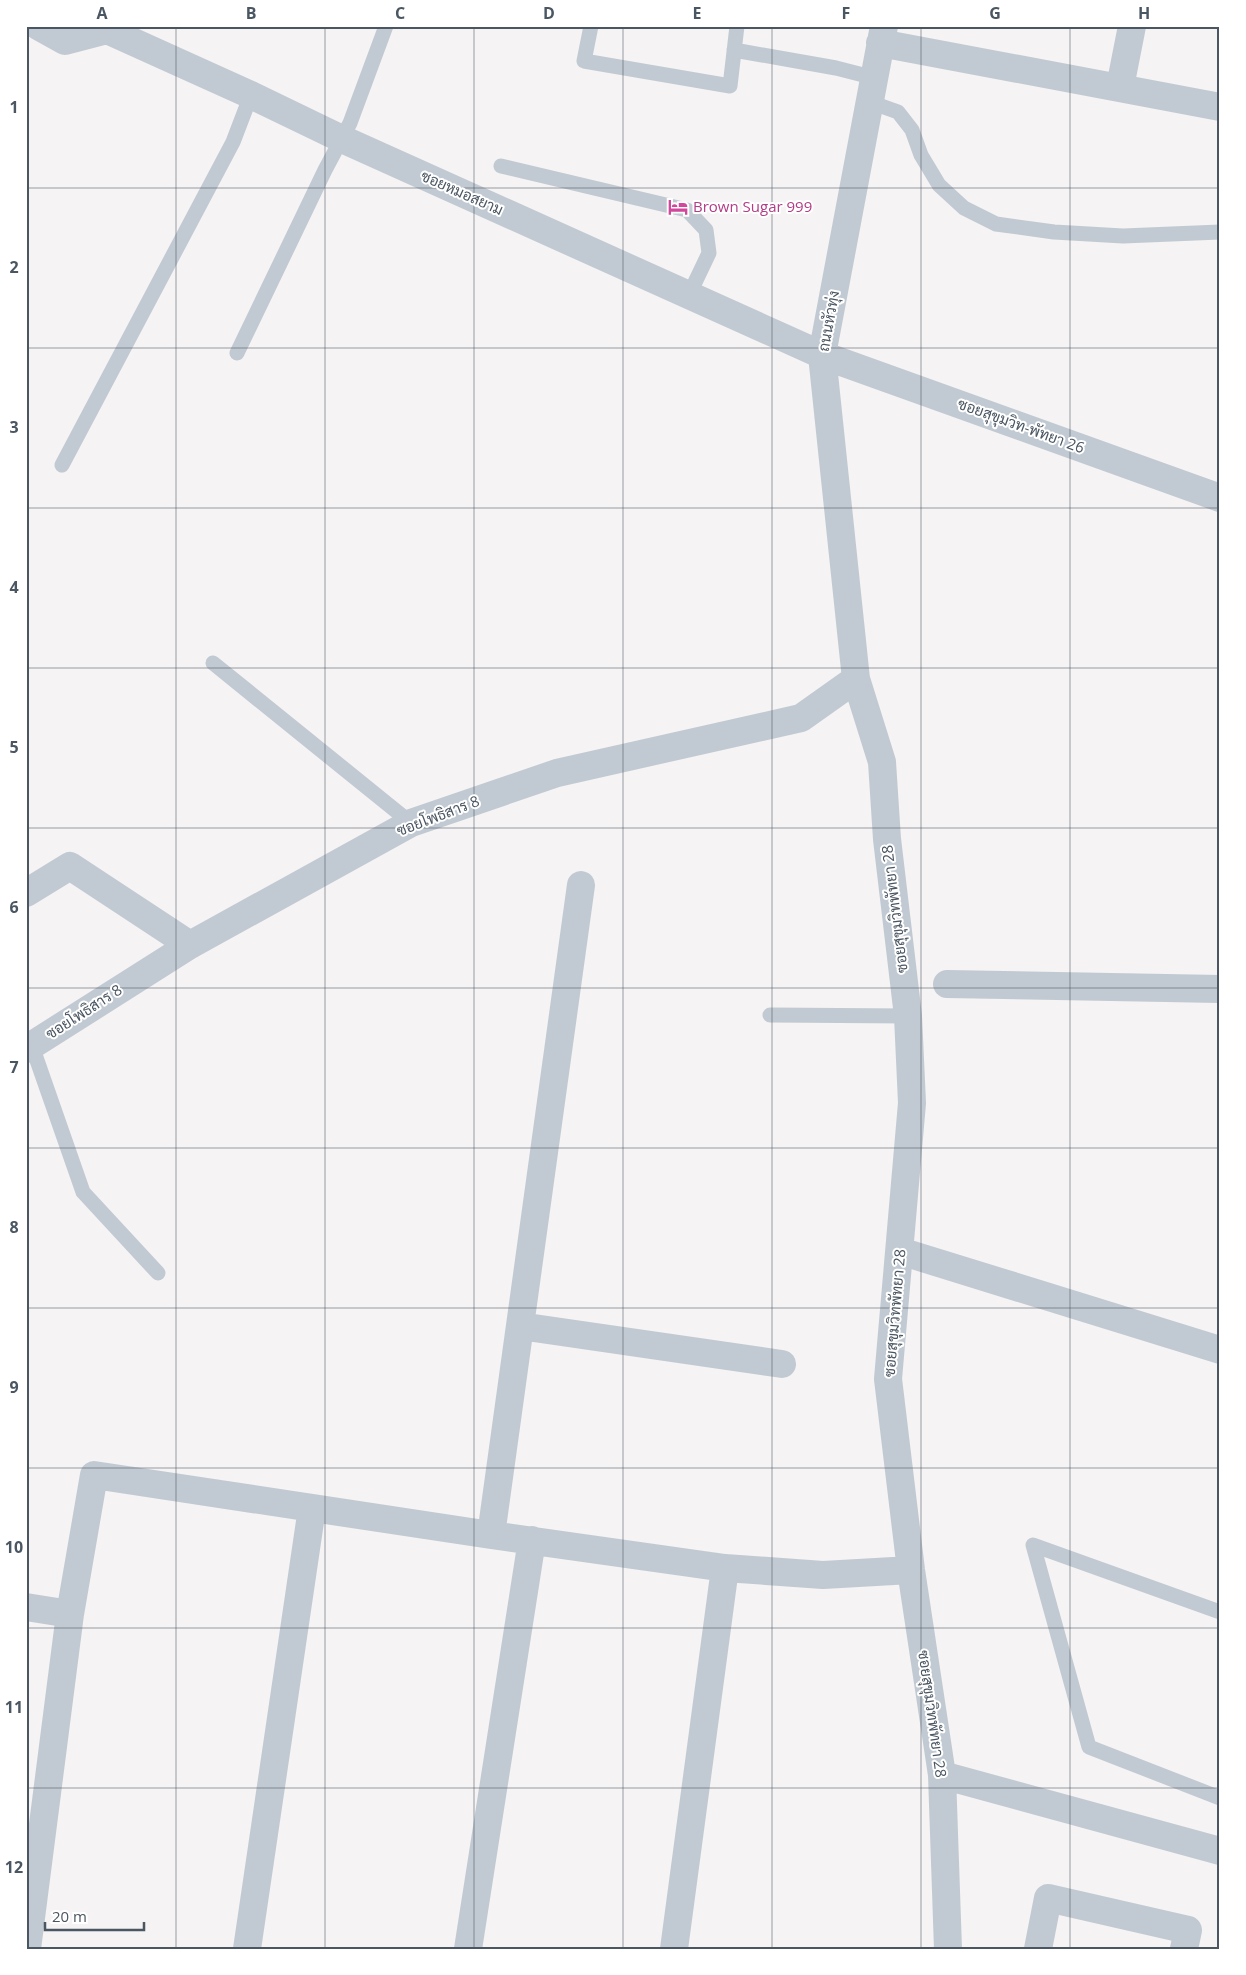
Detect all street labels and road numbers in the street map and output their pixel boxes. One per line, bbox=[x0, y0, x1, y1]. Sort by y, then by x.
street label: ซอยหมอสยาม bbox=[418, 165, 507, 219]
street label: ถนนหัวทุ่ง bbox=[813, 289, 845, 353]
street label: ซอยสุขุมวิท-พัทยา 26 bbox=[955, 393, 1087, 459]
street label: ซอยโพธิสาร 8 bbox=[393, 790, 482, 840]
street label: ซอยสุขุมวิทพัทยา 28 bbox=[876, 844, 914, 974]
street label: ซอยโพธิสาร 8 bbox=[42, 979, 125, 1043]
street label: ซอยสุขุมวิทพัทยา 28 bbox=[878, 1248, 912, 1378]
street label: ซอยสุขุมวิทพัทยา 28 bbox=[912, 1649, 952, 1779]

